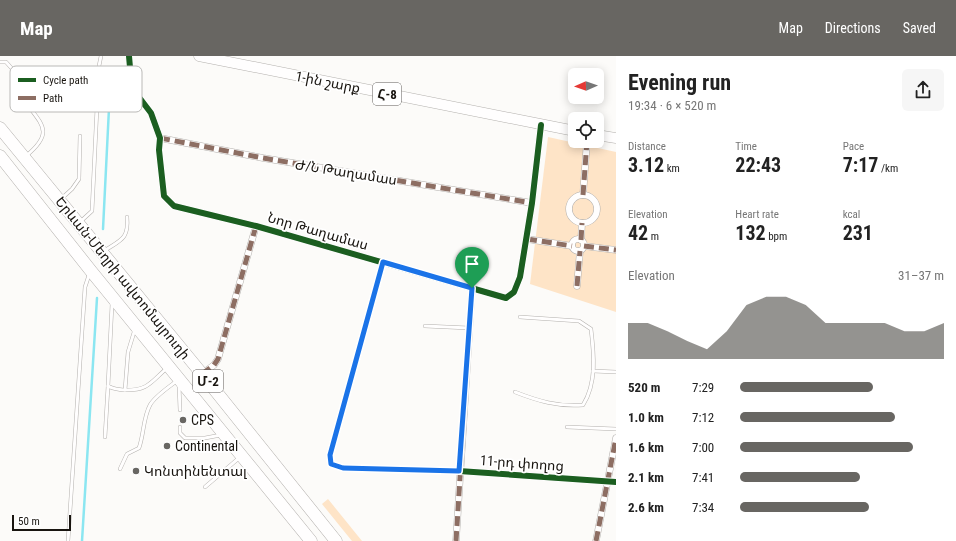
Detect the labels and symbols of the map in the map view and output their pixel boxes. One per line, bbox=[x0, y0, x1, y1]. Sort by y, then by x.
legend bbox=[10, 66, 142, 112]
street label: 1-ին շարք bbox=[294, 68, 362, 96]
north arrow bbox=[568, 68, 604, 104]
text: Cycle path bbox=[43, 74, 88, 87]
road number: Հ-8 bbox=[373, 83, 401, 105]
text: Path bbox=[43, 92, 63, 105]
street label: Ժ/Ն Թաղամաս bbox=[294, 156, 398, 188]
street label: Երևան-Մեղրի ավտոմայրուղի bbox=[52, 193, 194, 363]
street label: Նոր Թաղամաս bbox=[266, 209, 370, 253]
pin bbox=[455, 247, 489, 288]
road number: Մ-2 bbox=[193, 370, 223, 392]
place label: CPS bbox=[191, 412, 214, 428]
marker: CPS bbox=[178, 415, 188, 425]
place label: Continental bbox=[175, 438, 238, 454]
marker: Continental bbox=[162, 441, 172, 451]
street label: 11-րդ փողոց bbox=[480, 452, 564, 474]
place label: Կոնտինենտալ bbox=[144, 463, 247, 479]
marker: Կոնտինենտալ bbox=[131, 466, 141, 476]
scale bar bbox=[12, 513, 71, 532]

